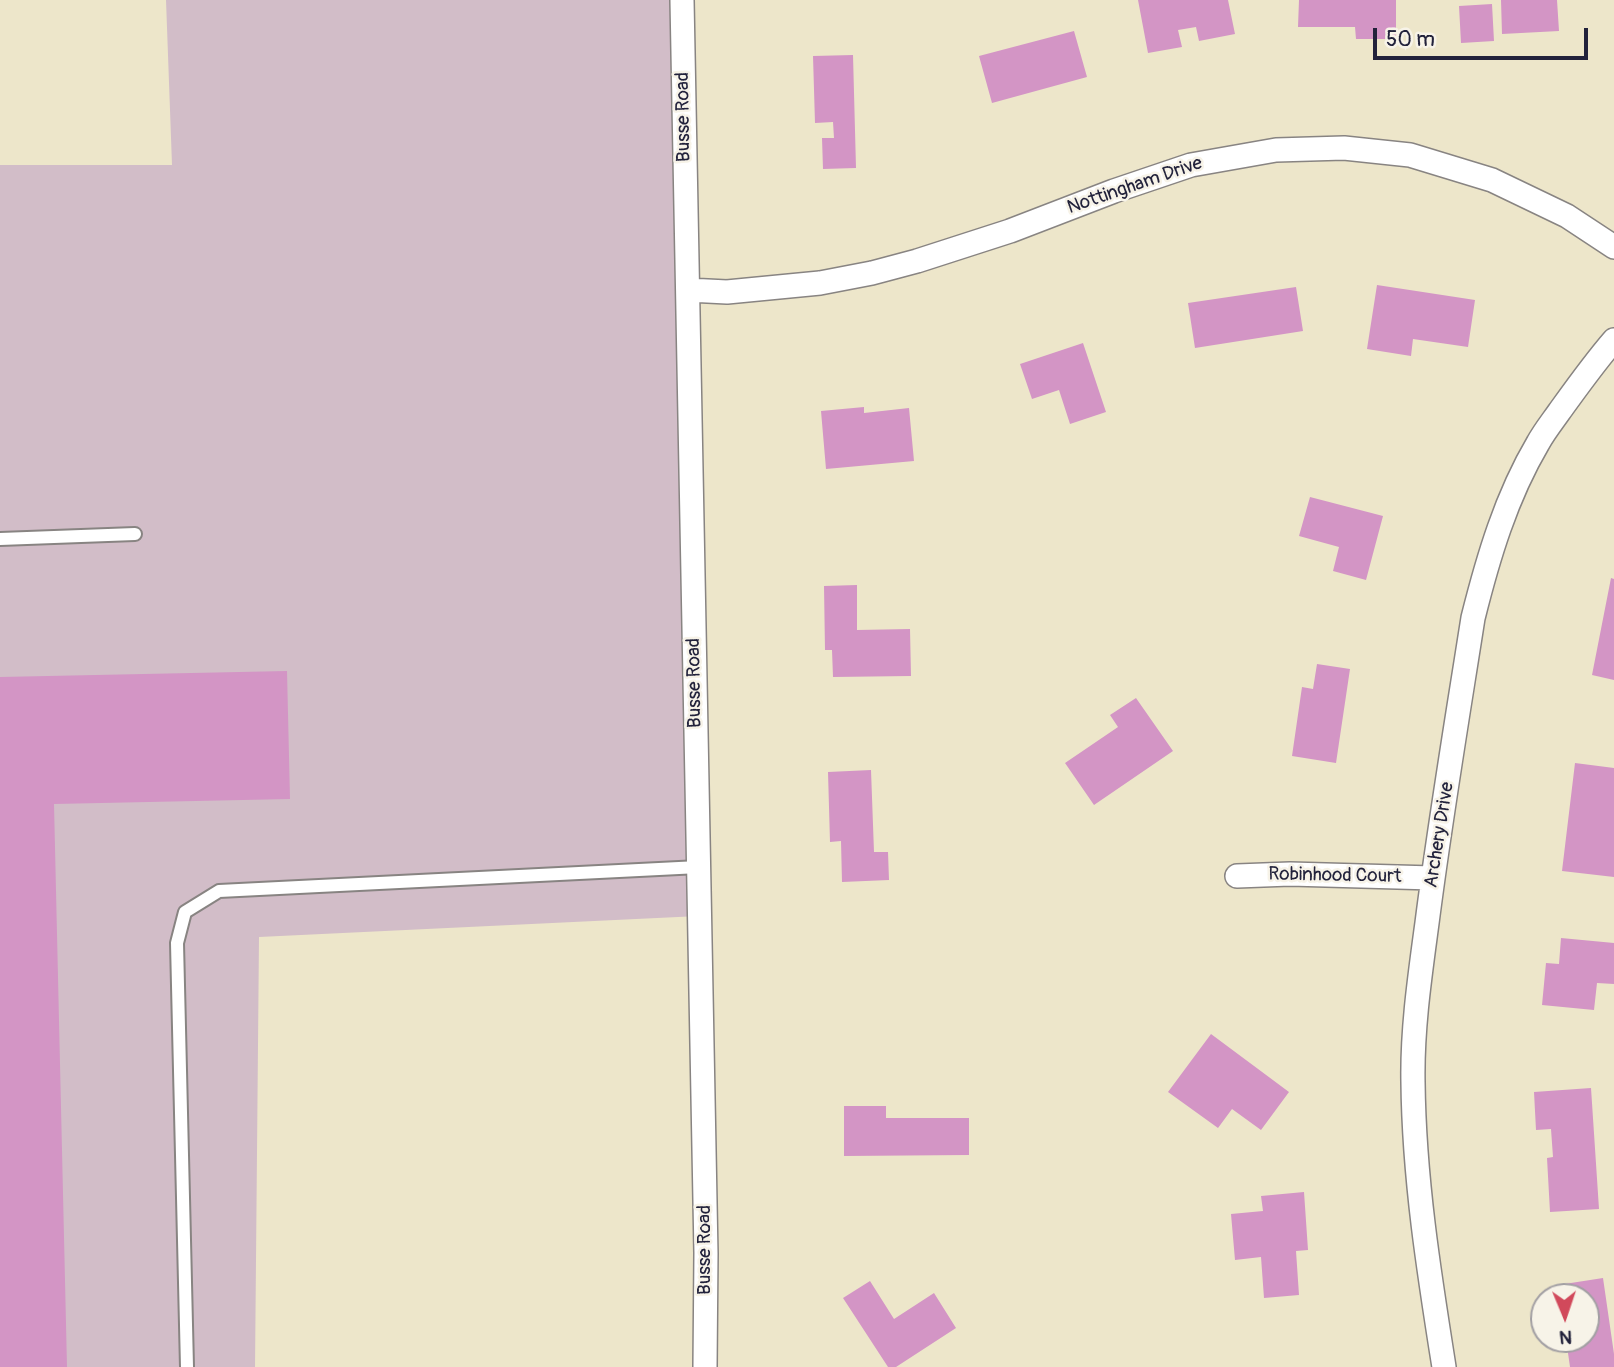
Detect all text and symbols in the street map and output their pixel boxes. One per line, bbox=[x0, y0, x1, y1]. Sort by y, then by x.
scale bar bbox=[1376, 14, 1591, 58]
text: 50 m bbox=[1386, 26, 1435, 53]
street label: Busse Road bbox=[672, 72, 696, 162]
street label: Nottingham Drive bbox=[1064, 152, 1206, 220]
street label: Busse Road bbox=[683, 638, 707, 728]
street label: Archery Drive bbox=[1420, 781, 1460, 889]
street label: Robinhood Court bbox=[1268, 863, 1402, 889]
street label: Busse Road bbox=[694, 1205, 716, 1295]
north arrow bbox=[1530, 1283, 1600, 1353]
text: N bbox=[1559, 1325, 1573, 1349]

